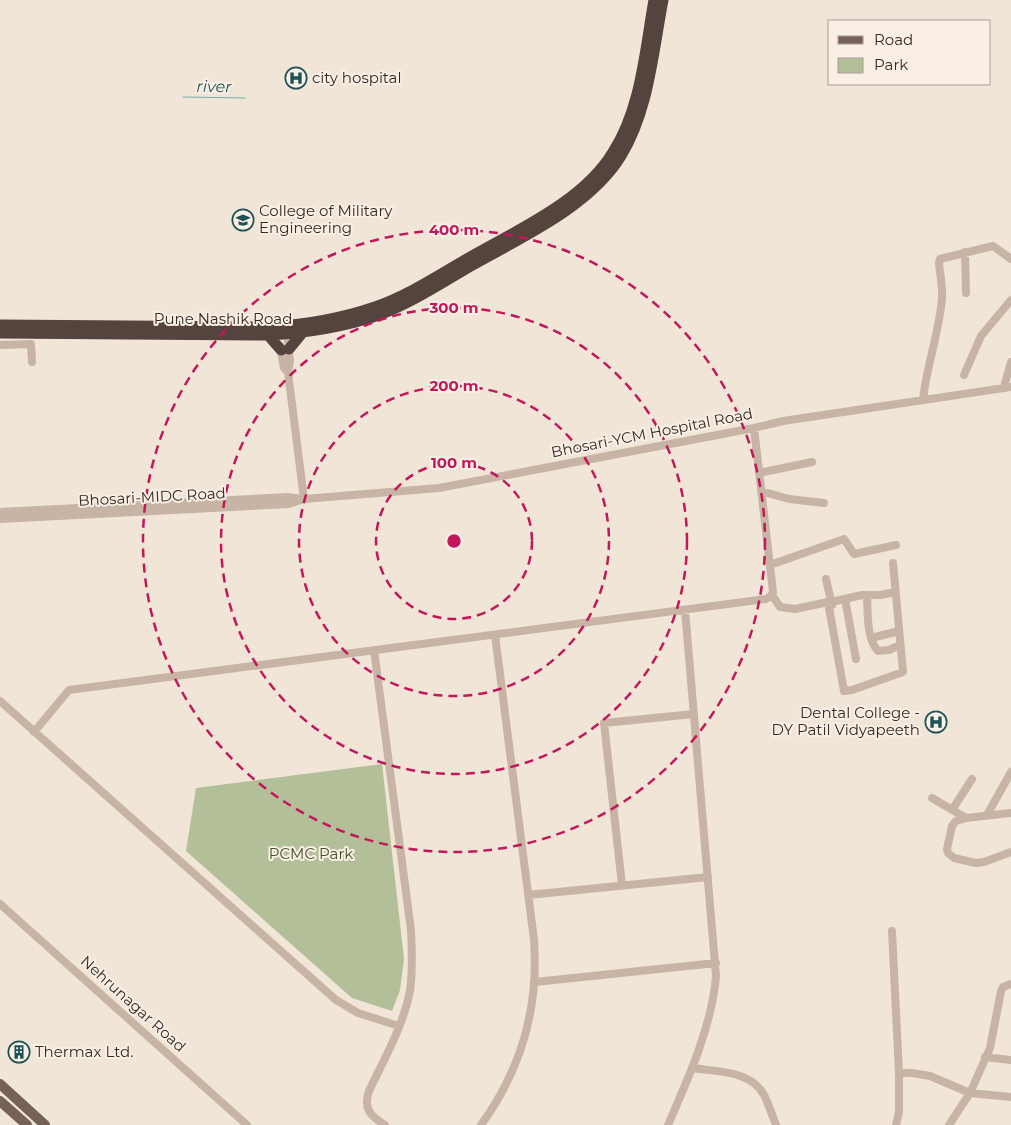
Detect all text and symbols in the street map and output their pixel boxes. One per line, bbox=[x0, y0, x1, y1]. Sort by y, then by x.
legend bbox=[828, 20, 991, 85]
text: Road bbox=[874, 30, 913, 49]
text: Park bbox=[874, 55, 908, 74]
hospital icon: city hospital bbox=[284, 66, 308, 90]
place label: city hospital bbox=[312, 68, 401, 87]
water label: river bbox=[196, 77, 232, 96]
place label: College of Military Engineering bbox=[259, 201, 393, 237]
school or university icon: College of Military Engineering bbox=[231, 208, 255, 232]
text: 400 m bbox=[429, 220, 479, 239]
text: 300 m bbox=[428, 298, 479, 317]
street label: Pune Nashik Road bbox=[154, 309, 292, 328]
text: 200 m bbox=[429, 376, 479, 395]
street label: Bhosari-YCM Hospital Road bbox=[549, 404, 754, 461]
text: 100 m bbox=[431, 453, 477, 472]
street label: Bhosari-MIDC Road bbox=[78, 483, 226, 510]
centre of rings bbox=[445, 532, 463, 550]
place label: Dental College - DY Patil Vidyapeeth bbox=[772, 703, 920, 739]
hospital icon: Dental College - DY Patil Vidyapeeth bbox=[924, 710, 948, 734]
park label: PCMC Park bbox=[269, 844, 353, 863]
street label: Nehrunagar Road bbox=[77, 951, 190, 1056]
building icon: Thermax Ltd. bbox=[7, 1040, 31, 1064]
place label: Thermax Ltd. bbox=[35, 1042, 133, 1061]

